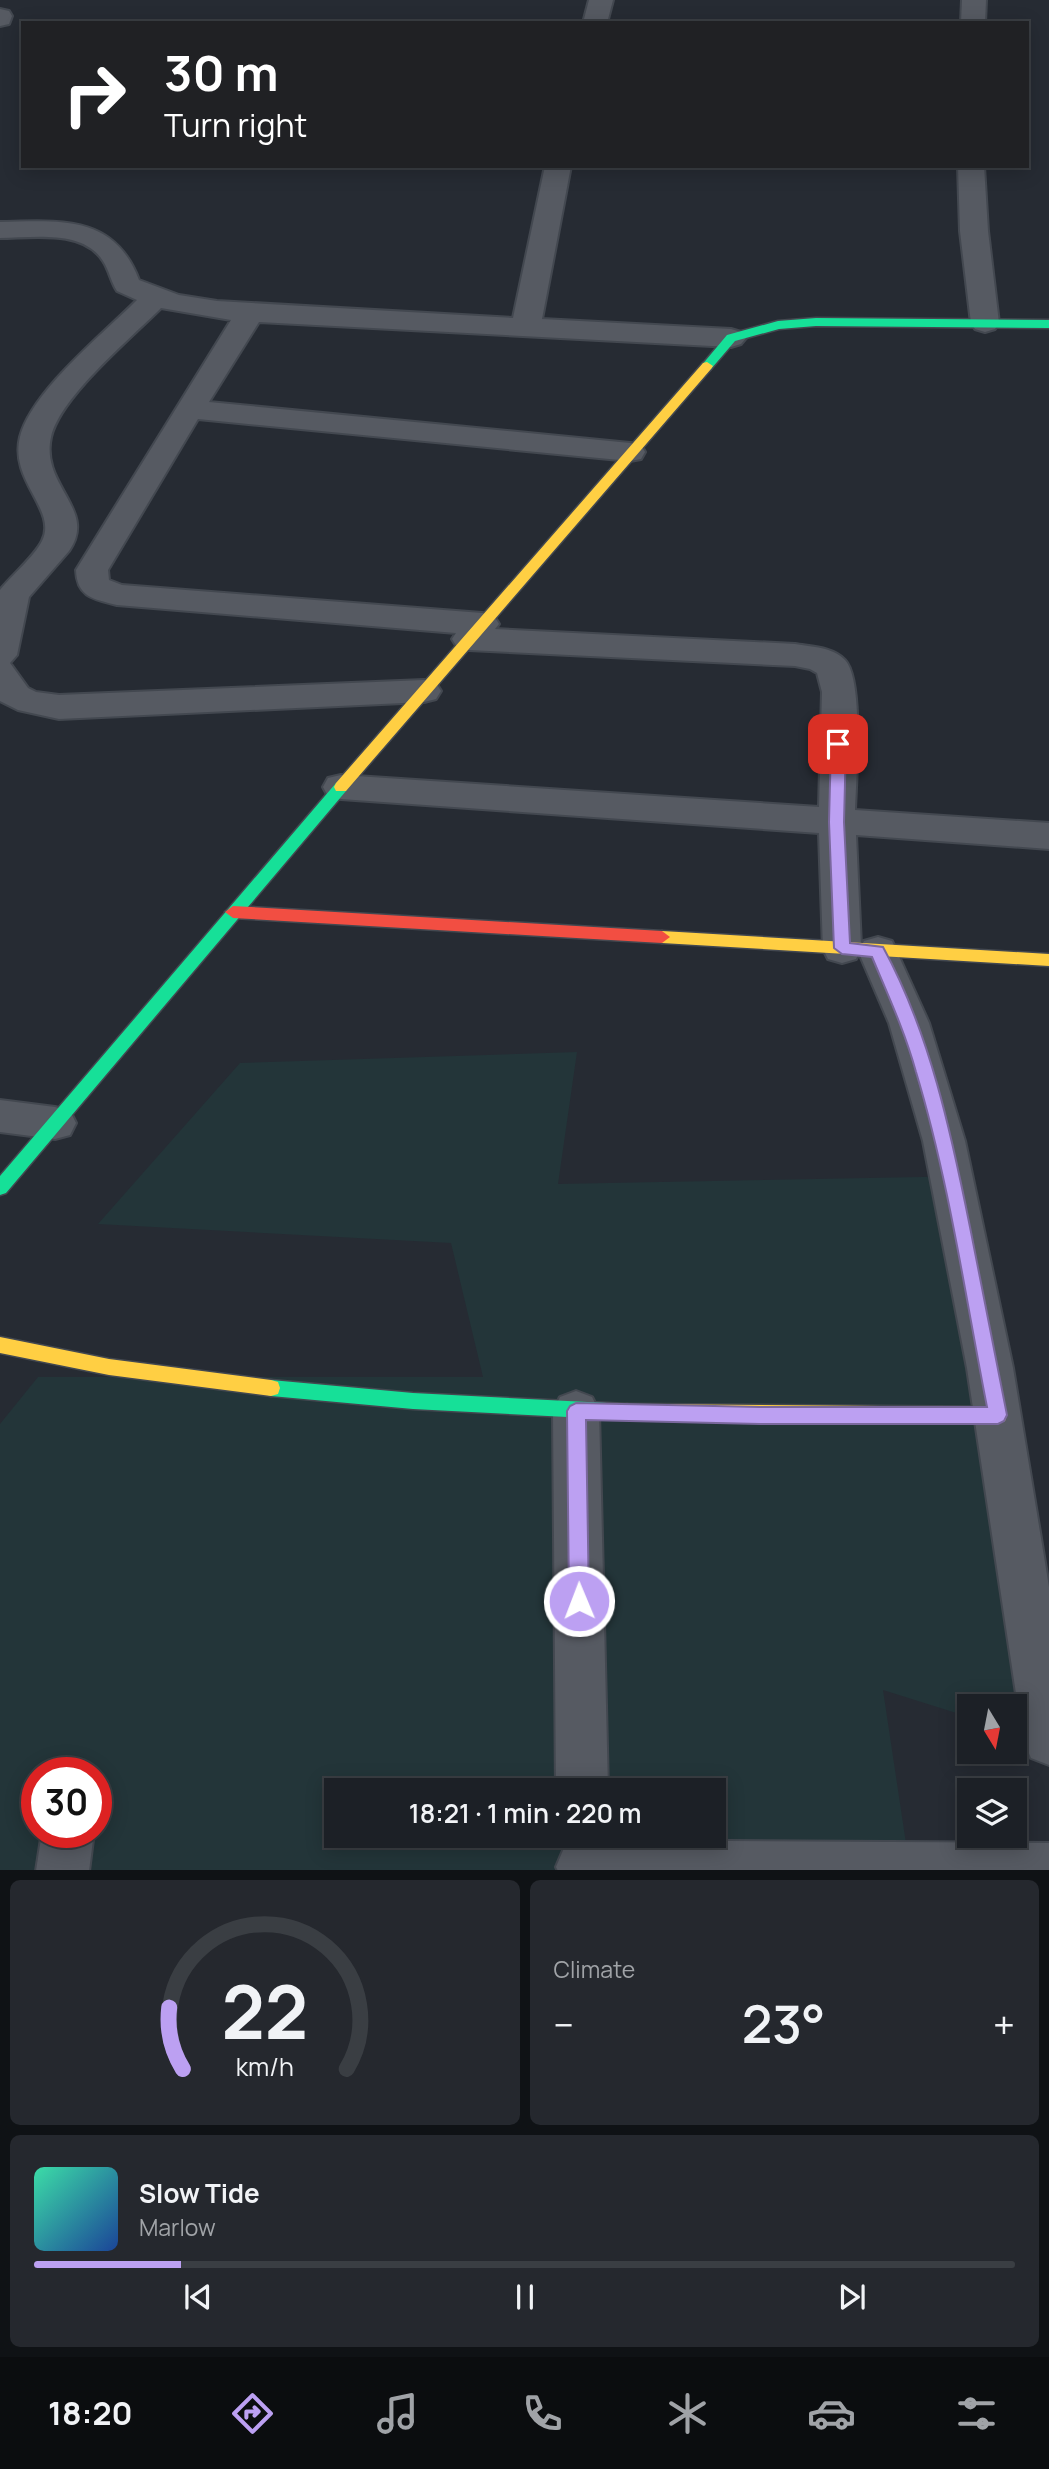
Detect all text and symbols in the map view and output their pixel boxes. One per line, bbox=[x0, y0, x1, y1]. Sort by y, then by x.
text: 30 m bbox=[164, 39, 279, 106]
icon: right bbox=[49, 49, 140, 140]
text: Turn right bbox=[164, 103, 307, 147]
pin bbox=[808, 714, 868, 774]
icon: arrive bbox=[819, 725, 857, 763]
position arrow bbox=[542, 1564, 616, 1638]
north arrow bbox=[957, 1694, 1027, 1764]
map controls bbox=[957, 1694, 1027, 1848]
speed limit sign: 30 bbox=[21, 1757, 112, 1848]
button: layers bbox=[957, 1778, 1027, 1848]
text: 18:21 · 1 min · 220 m bbox=[409, 1795, 641, 1831]
text: Climate bbox=[554, 1953, 635, 1985]
text: 22 bbox=[221, 1961, 308, 2061]
text: 23° bbox=[742, 1988, 825, 2059]
text: − bbox=[554, 1998, 574, 2050]
text: + bbox=[993, 1998, 1015, 2050]
text: km/h bbox=[236, 2048, 294, 2083]
text: Slow Tide bbox=[139, 2175, 260, 2211]
text: Marlow bbox=[139, 2211, 216, 2243]
icon: previous bbox=[179, 2278, 217, 2316]
icon: pause bbox=[506, 2278, 544, 2316]
icon: next bbox=[833, 2278, 871, 2316]
icon: directions bbox=[228, 2389, 277, 2438]
icon: music bbox=[373, 2389, 422, 2438]
icon: phone bbox=[518, 2389, 567, 2438]
icon: climate bbox=[663, 2389, 712, 2438]
icon: car bbox=[807, 2389, 856, 2438]
icon: filters bbox=[952, 2389, 1001, 2438]
text: 18:20 bbox=[48, 2391, 133, 2435]

